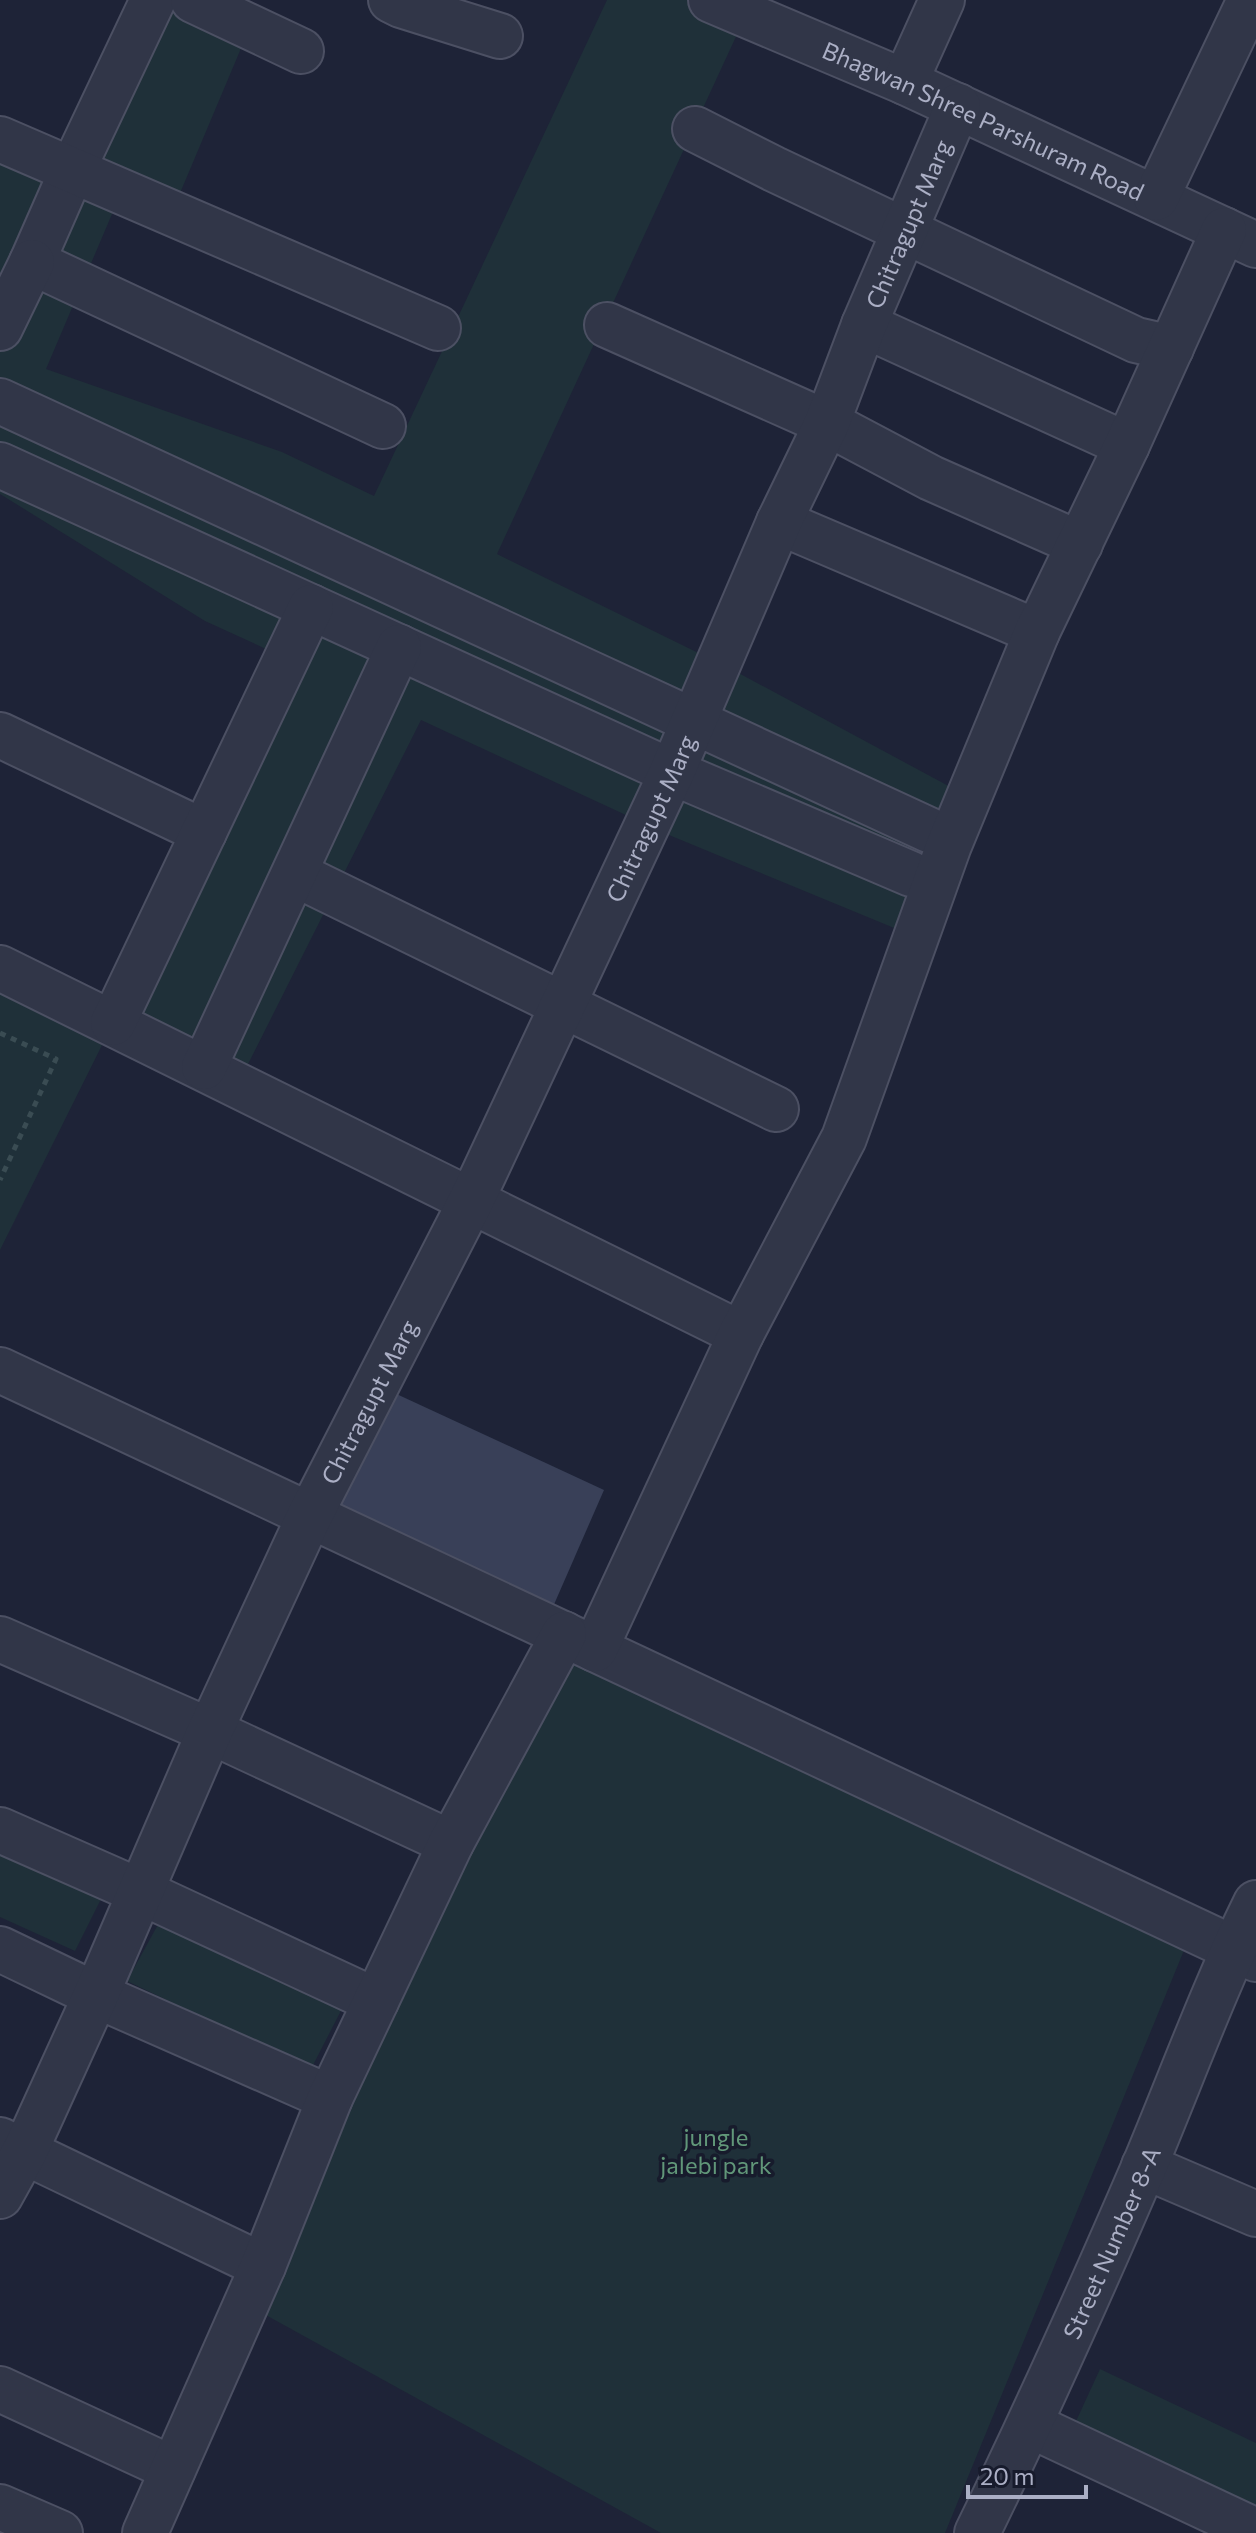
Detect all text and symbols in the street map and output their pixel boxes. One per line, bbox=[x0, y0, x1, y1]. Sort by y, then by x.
street label: Bhagwan Shree Parshuram Road bbox=[819, 34, 1149, 206]
street label: Chitragupt Marg bbox=[858, 135, 956, 313]
street label: Chitragupt Marg bbox=[599, 730, 701, 906]
street label: Chitragupt Marg bbox=[314, 1314, 422, 1489]
park label: jungle jalebi park bbox=[660, 2122, 772, 2179]
street label: Street Number 8-A bbox=[1056, 2142, 1165, 2343]
scale bar bbox=[968, 2449, 1086, 2499]
text: 20 m bbox=[980, 2461, 1034, 2490]

